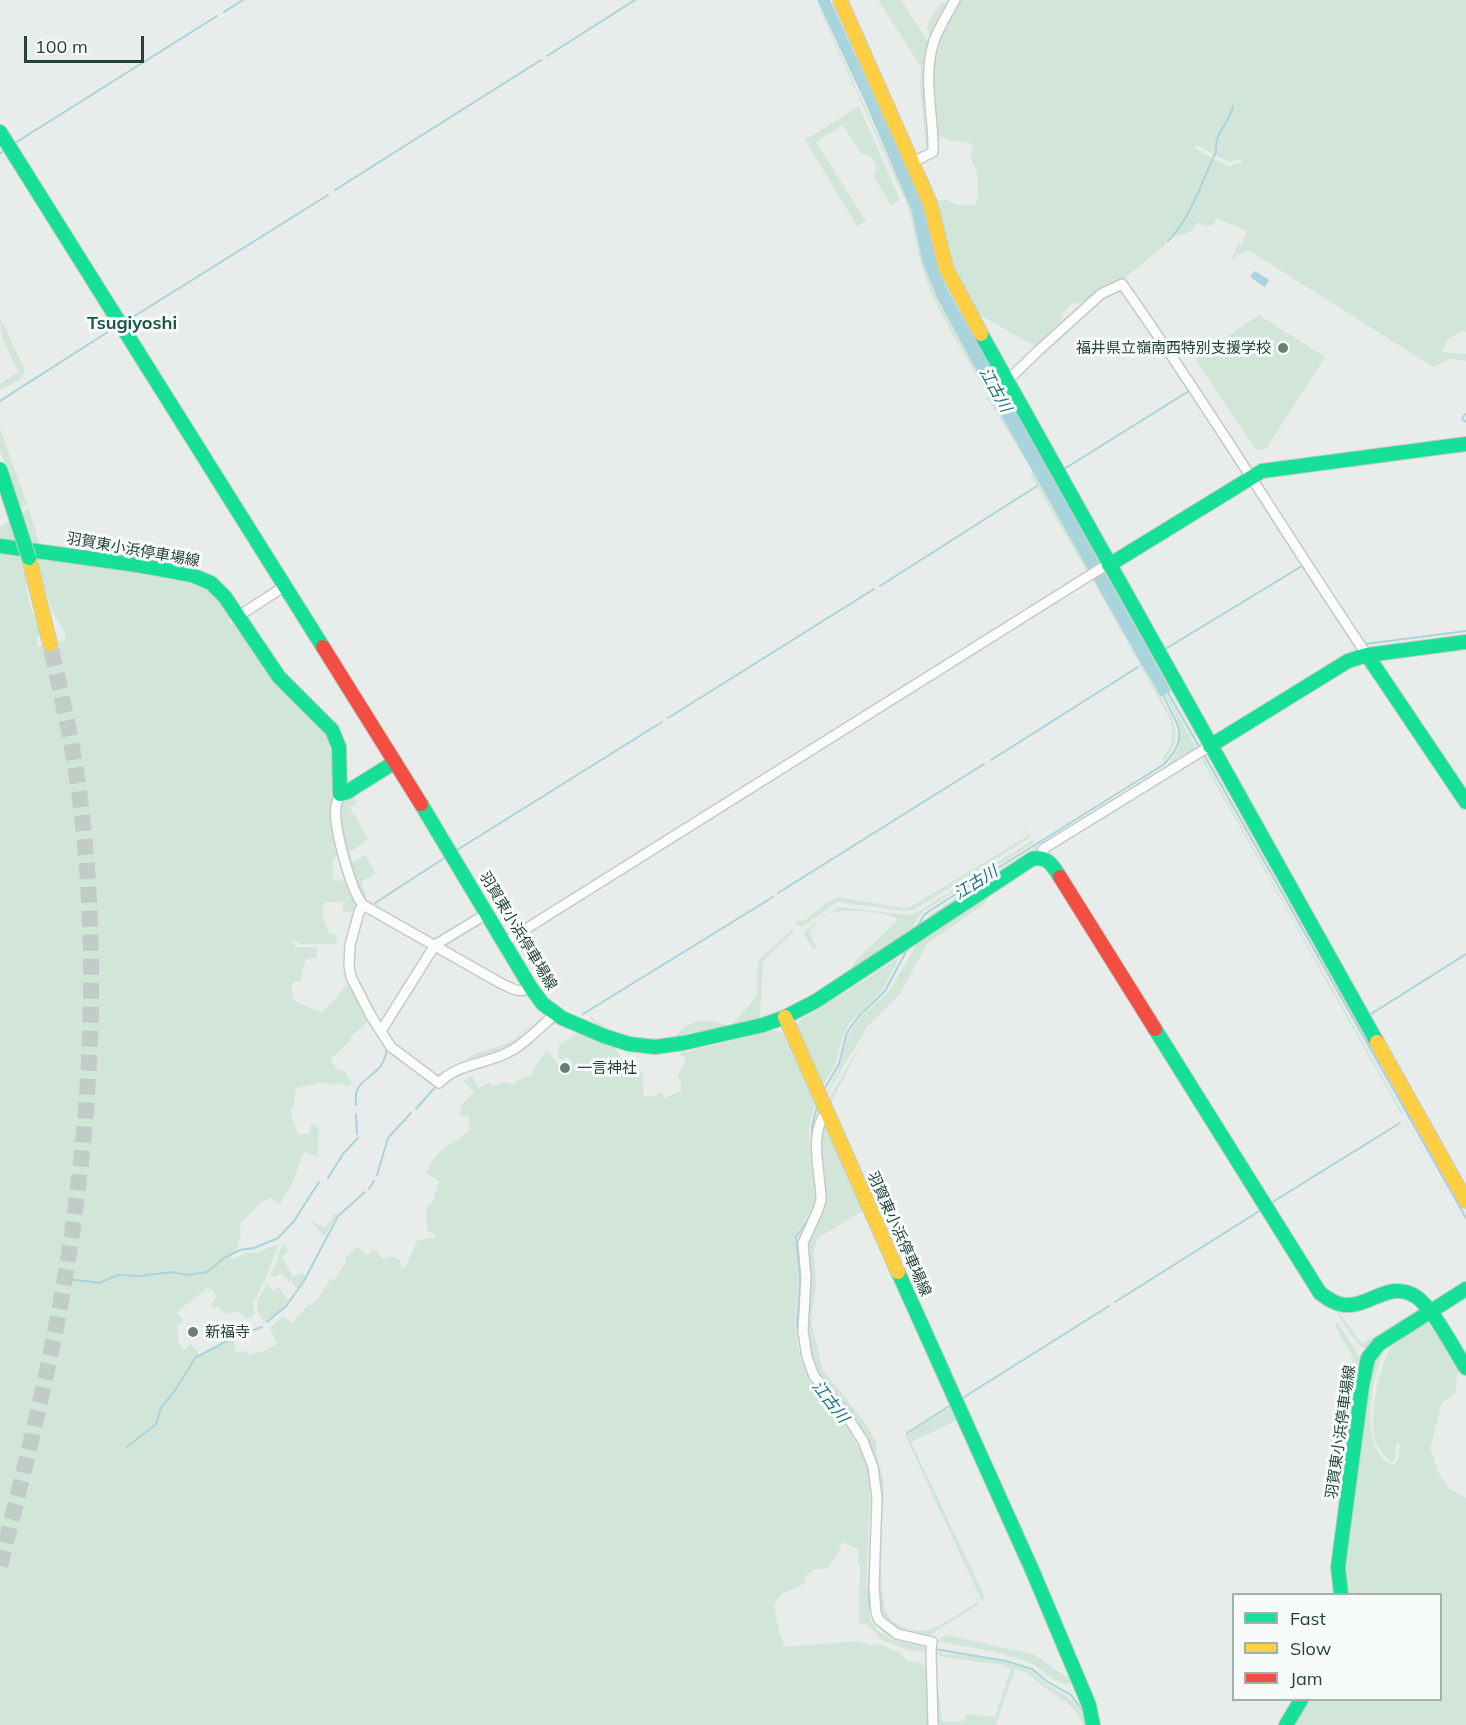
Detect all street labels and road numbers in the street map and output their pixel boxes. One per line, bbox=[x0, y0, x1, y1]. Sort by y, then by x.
street label: 羽賀東小浜停車場線 bbox=[65, 529, 201, 571]
street label: 羽賀東小浜停車場線 bbox=[476, 869, 560, 993]
street label: 羽賀東小浜停車場線 bbox=[863, 1169, 935, 1299]
street label: 羽賀東小浜停車場線 bbox=[1323, 1364, 1359, 1500]

